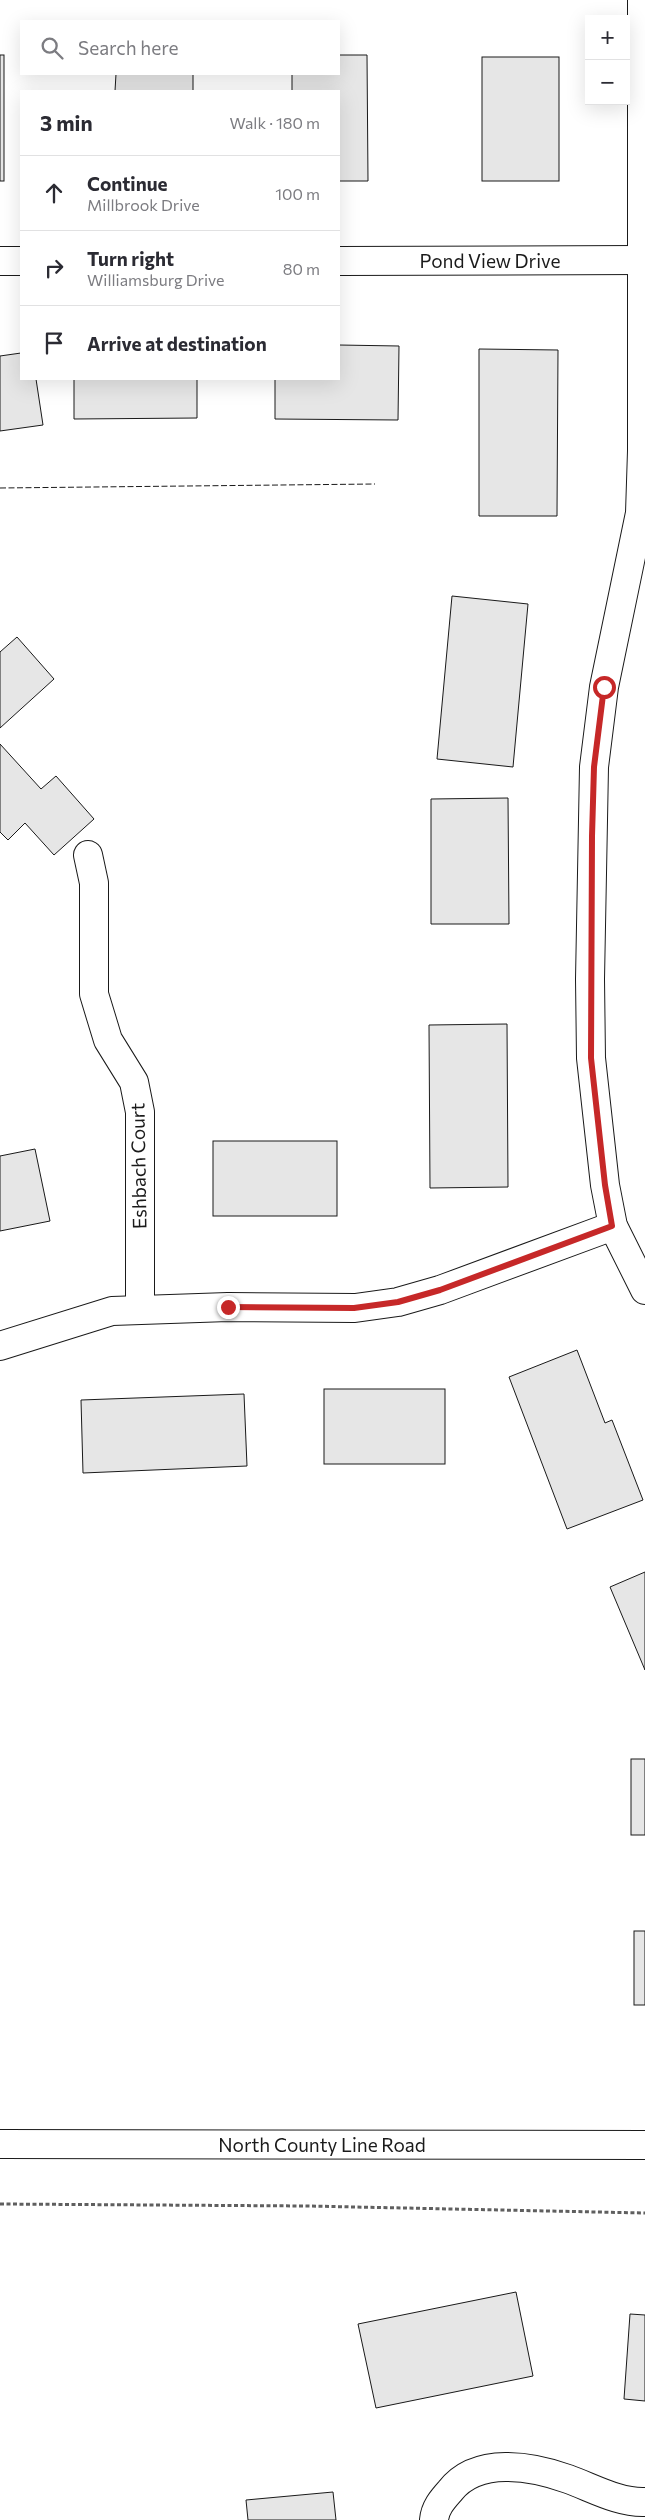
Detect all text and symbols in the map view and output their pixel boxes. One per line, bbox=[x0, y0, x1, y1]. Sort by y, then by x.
map controls bbox=[585, 15, 630, 105]
button: + bbox=[585, 15, 630, 60]
search box bbox=[20, 20, 340, 75]
icon: search bbox=[38, 34, 66, 62]
text: Search here bbox=[78, 36, 178, 59]
button: − bbox=[585, 60, 630, 105]
text: 3 min bbox=[40, 110, 93, 135]
text: Walk · 180 m bbox=[230, 113, 320, 132]
text: Continue bbox=[87, 172, 167, 195]
icon: ahead bbox=[40, 179, 68, 207]
text: 100 m bbox=[275, 184, 320, 203]
text: Millbrook Drive bbox=[87, 195, 200, 214]
text: Turn right bbox=[87, 247, 174, 270]
street label: Pond View Drive bbox=[420, 249, 560, 272]
icon: right bbox=[40, 254, 68, 282]
text: 80 m bbox=[283, 259, 320, 278]
text: Williamsburg Drive bbox=[87, 270, 224, 289]
icon: arrive bbox=[40, 329, 68, 357]
text: Arrive at destination bbox=[87, 332, 267, 355]
route start bbox=[593, 676, 616, 699]
street label: Eshbach Court bbox=[125, 1102, 151, 1229]
route end bbox=[217, 1296, 240, 1319]
street label: North County Line Road bbox=[218, 2133, 426, 2156]

